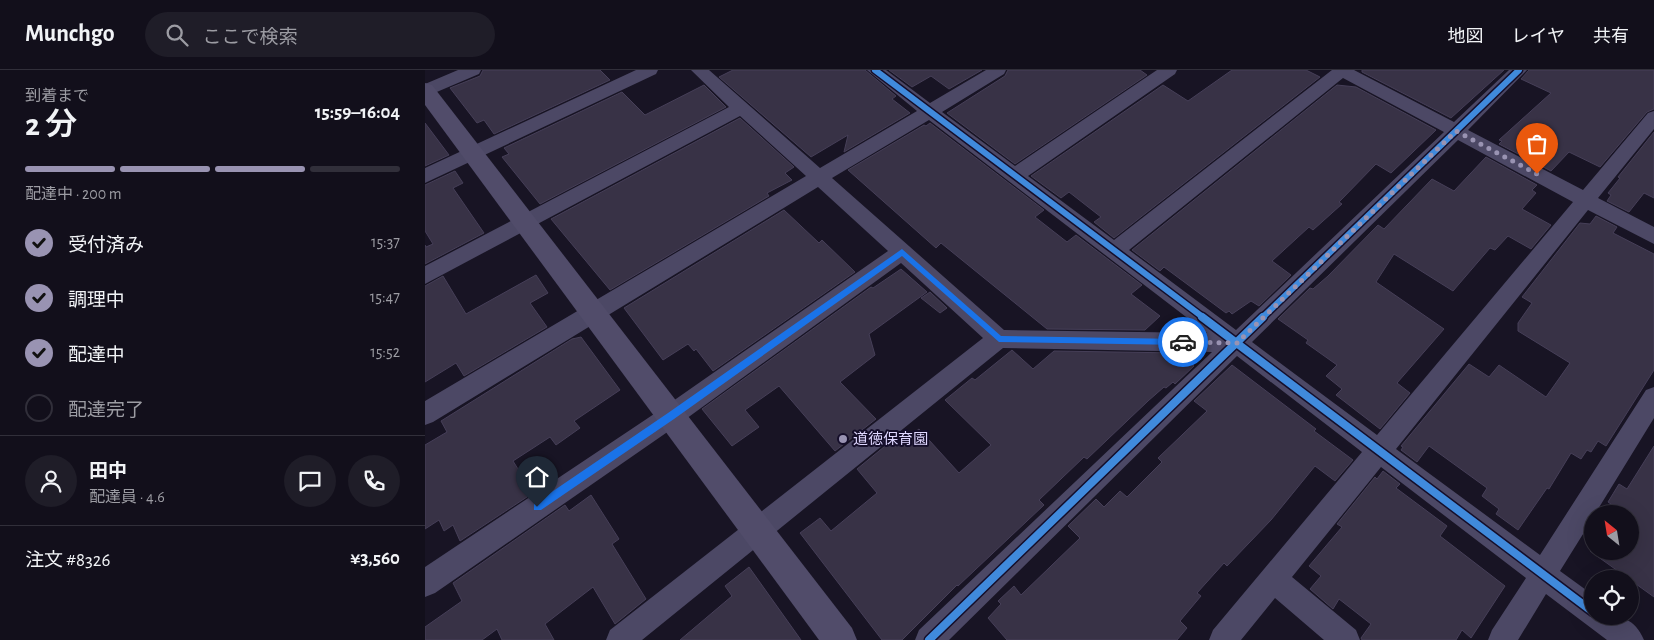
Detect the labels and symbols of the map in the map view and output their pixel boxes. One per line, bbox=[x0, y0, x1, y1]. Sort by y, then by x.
pin bbox=[1516, 123, 1558, 174]
courier bbox=[1158, 317, 1208, 367]
place label: 道徳保育園 bbox=[853, 431, 928, 447]
marker: 道徳保育園 bbox=[837, 433, 849, 445]
pin bbox=[516, 456, 558, 507]
north arrow bbox=[1584, 505, 1639, 560]

